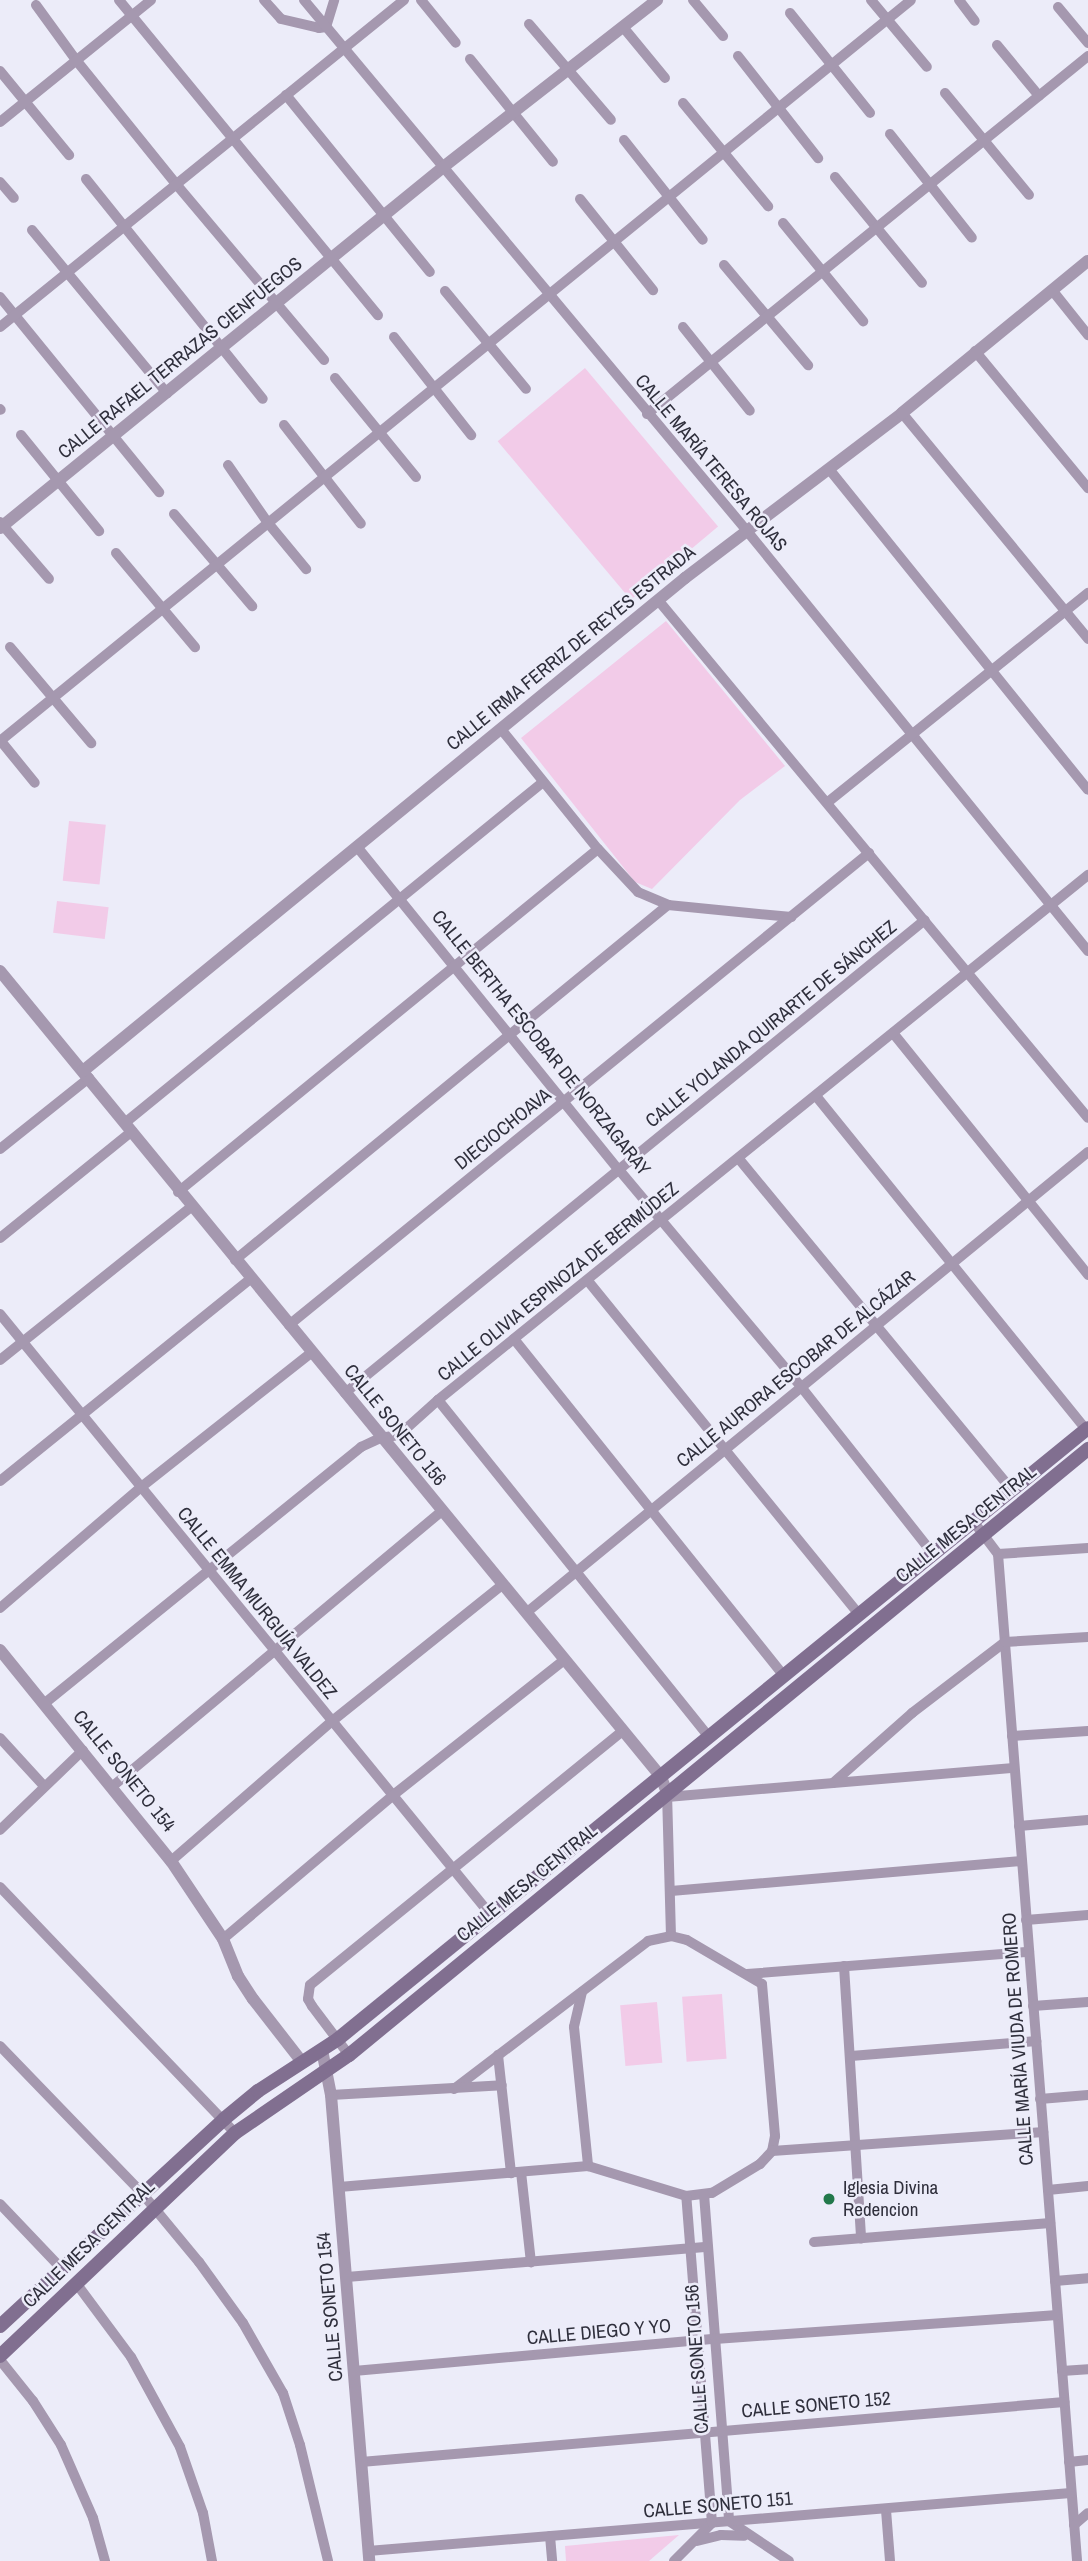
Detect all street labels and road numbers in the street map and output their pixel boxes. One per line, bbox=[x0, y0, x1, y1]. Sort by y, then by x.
street label: CALLE RAFAEL TERRAZAS CIENFUEGOS bbox=[53, 252, 307, 464]
street label: CALLE MARÍA TERESA ROJAS bbox=[630, 369, 792, 557]
street label: CALLE IRMA FERRIZ DE REYES ESTRADA bbox=[442, 540, 700, 756]
street label: CALLE BERTHA ESCOBAR DE NORZAGARAY bbox=[427, 906, 655, 1180]
street label: CALLE YOLANDA QUIRARTE DE SÁNCHEZ bbox=[640, 915, 902, 1133]
street label: DIECIOCHOAVA bbox=[450, 1083, 556, 1175]
street label: CALLE OLIVIA ESPINOZA DE BERMÚDEZ bbox=[432, 1177, 684, 1387]
street label: CALLE AURORA ESCOBAR DE ALCÁZAR bbox=[671, 1265, 921, 1473]
street label: CALLE SONETO 156 bbox=[339, 1360, 451, 1490]
street label: CALLE MESA CENTRAL bbox=[891, 1460, 1041, 1588]
street label: CALLE EMMA MURGUÍA VALDEZ bbox=[172, 1502, 342, 1704]
street label: CALLE SONETO 154 bbox=[68, 1706, 180, 1836]
street label: CALLE MESA CENTRAL bbox=[452, 1819, 602, 1947]
street label: CALLE MARÍA VIUDA DE ROMERO bbox=[998, 1911, 1038, 2167]
street label: CALLE MESA CENTRAL bbox=[18, 2175, 160, 2313]
street label: CALLE SONETO 154 bbox=[312, 2232, 348, 2382]
street label: CALLE SONETO 156 bbox=[680, 2284, 714, 2434]
street label: CALLE DIEGO Y YO bbox=[526, 2314, 672, 2350]
street label: CALLE SONETO 152 bbox=[741, 2387, 891, 2423]
street label: CALLE SONETO 151 bbox=[643, 2487, 793, 2523]

